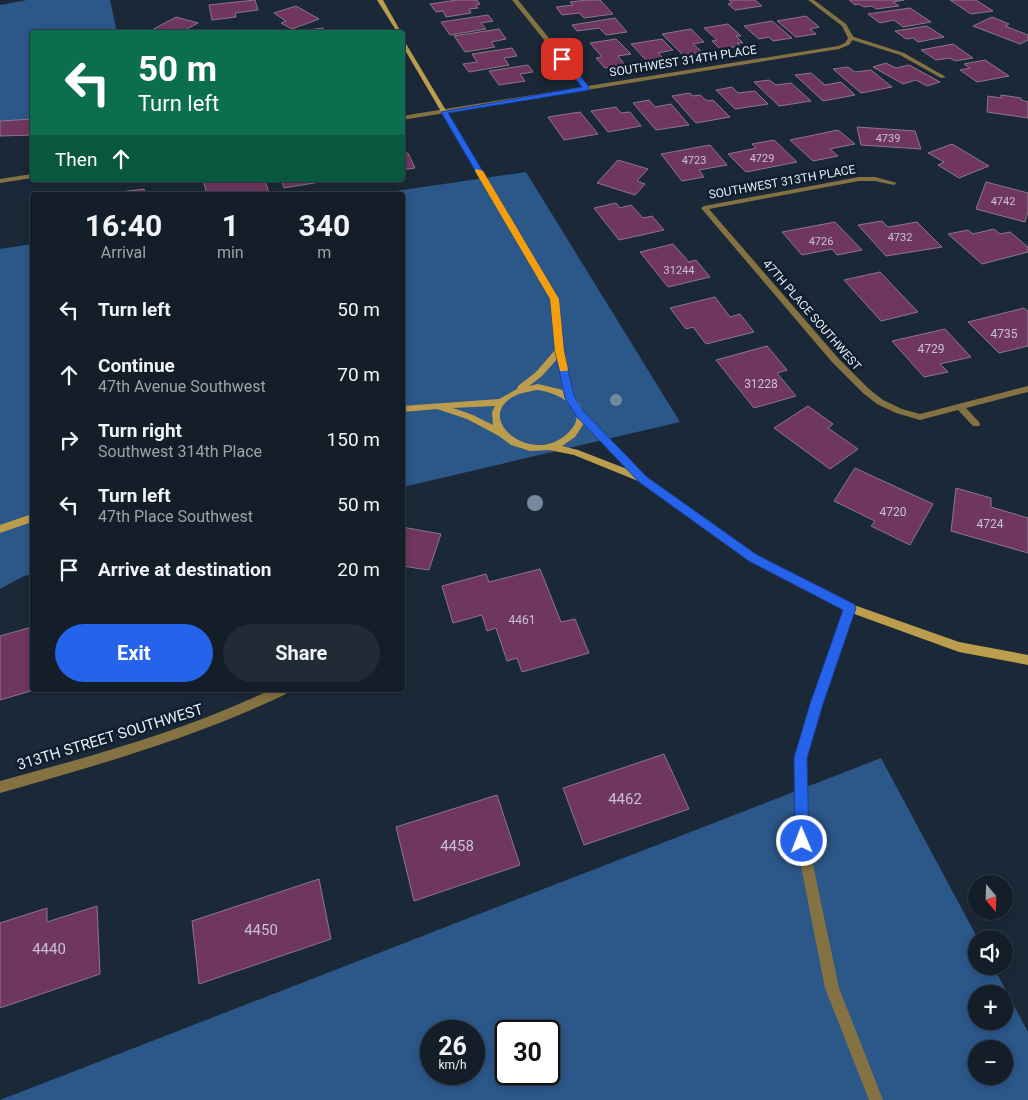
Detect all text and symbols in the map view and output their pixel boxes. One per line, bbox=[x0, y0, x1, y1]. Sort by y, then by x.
pin bbox=[541, 38, 583, 80]
street label: SOUTHWEST 314TH PLACE bbox=[608, 42, 758, 80]
icon: arrive bbox=[548, 45, 576, 73]
text: 50 m bbox=[138, 49, 217, 90]
icon: left bbox=[55, 50, 120, 115]
text: Turn left bbox=[138, 91, 219, 116]
house number: 4739 bbox=[876, 132, 900, 145]
icon: ahead bbox=[107, 145, 135, 173]
text: Then bbox=[55, 148, 97, 171]
house number: 4729 bbox=[750, 152, 774, 165]
house number: 4723 bbox=[682, 154, 706, 167]
street label: SOUTHWEST 313TH PLACE bbox=[707, 162, 857, 202]
house number: 4742 bbox=[991, 195, 1015, 208]
text: 16:40 bbox=[85, 208, 162, 243]
text: 1 bbox=[222, 208, 239, 243]
text: 340 bbox=[299, 208, 350, 243]
house number: 4732 bbox=[888, 231, 912, 244]
house number: 4726 bbox=[809, 235, 833, 248]
text: Arrival bbox=[101, 243, 146, 262]
text: min bbox=[217, 243, 244, 262]
text: m bbox=[317, 243, 331, 262]
street label: 47TH PLACE SOUTHWEST bbox=[760, 257, 864, 373]
house number: 31244 bbox=[664, 264, 694, 277]
icon: left bbox=[55, 296, 83, 324]
text: Turn left bbox=[98, 298, 171, 321]
text: 50 m bbox=[337, 298, 380, 321]
house number: 4735 bbox=[991, 327, 1018, 341]
house number: 4729 bbox=[918, 342, 944, 356]
text: Continue bbox=[98, 354, 175, 377]
icon: ahead bbox=[55, 361, 83, 389]
text: 70 m bbox=[337, 363, 380, 386]
text: 47th Avenue Southwest bbox=[98, 377, 266, 396]
house number: 31228 bbox=[744, 377, 778, 391]
text: Turn right bbox=[98, 419, 182, 442]
icon: right bbox=[55, 426, 83, 454]
text: 150 m bbox=[327, 428, 380, 451]
text: Southwest 314th Place bbox=[98, 442, 262, 461]
text: Turn left bbox=[98, 484, 171, 507]
icon: left bbox=[55, 491, 83, 519]
text: 50 m bbox=[337, 493, 380, 516]
house number: 4720 bbox=[880, 505, 907, 519]
text: 47th Place Southwest bbox=[98, 507, 253, 526]
house number: 4724 bbox=[977, 517, 1004, 531]
icon: arrive bbox=[55, 556, 83, 584]
text: Arrive at destination bbox=[98, 558, 271, 581]
text: 20 m bbox=[337, 558, 380, 581]
house number: 4461 bbox=[509, 613, 535, 627]
button: Exit bbox=[55, 624, 213, 682]
button: Share bbox=[223, 624, 380, 682]
street label: 313TH STREET SOUTHWEST bbox=[15, 700, 205, 774]
house number: 4462 bbox=[608, 790, 642, 808]
position arrow bbox=[775, 814, 827, 866]
house number: 4458 bbox=[440, 837, 474, 855]
north arrow bbox=[968, 875, 1012, 920]
map controls bbox=[968, 875, 1013, 1085]
house number: 4450 bbox=[244, 921, 278, 939]
button: sound bbox=[968, 930, 1013, 975]
house number: 4440 bbox=[32, 940, 66, 958]
button: + bbox=[968, 985, 1013, 1030]
speed limit sign: 30 bbox=[495, 1020, 560, 1085]
text: 26 bbox=[438, 1032, 467, 1061]
button: − bbox=[968, 1040, 1013, 1085]
text: km/h bbox=[438, 1058, 467, 1072]

